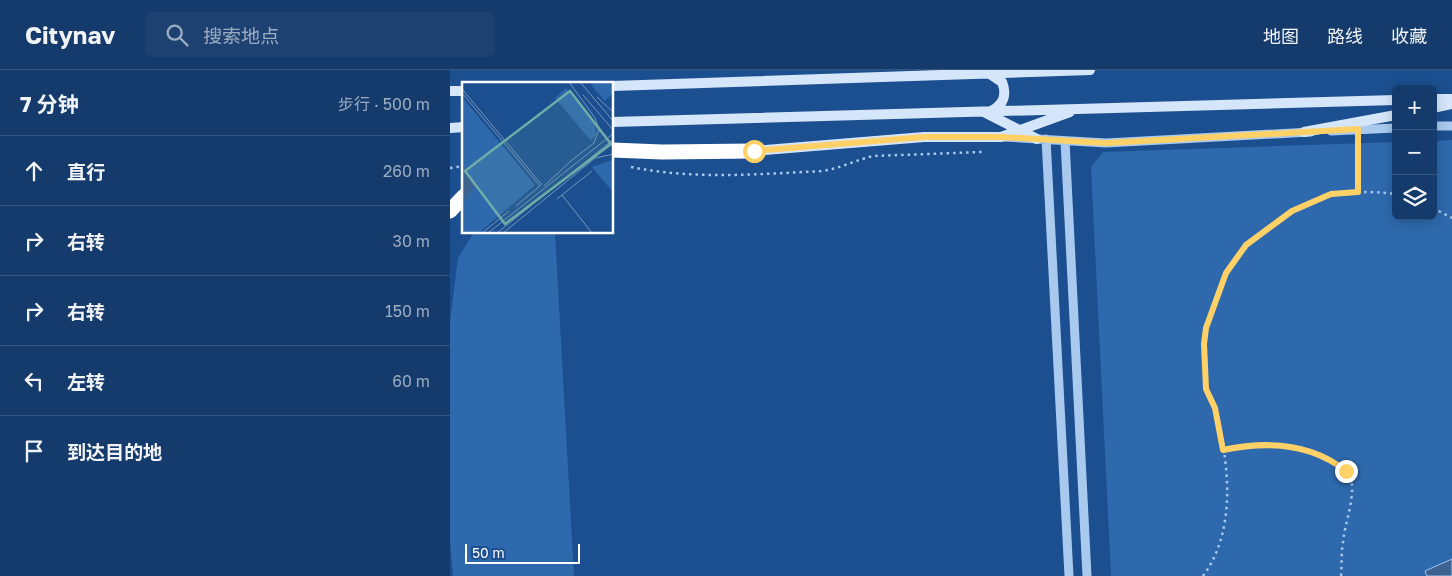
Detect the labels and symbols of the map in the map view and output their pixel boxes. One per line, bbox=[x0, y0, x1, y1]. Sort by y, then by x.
inset map bbox=[462, 82, 614, 234]
route start bbox=[743, 140, 766, 163]
route end bbox=[1335, 460, 1358, 483]
scale bar bbox=[465, 541, 580, 564]

